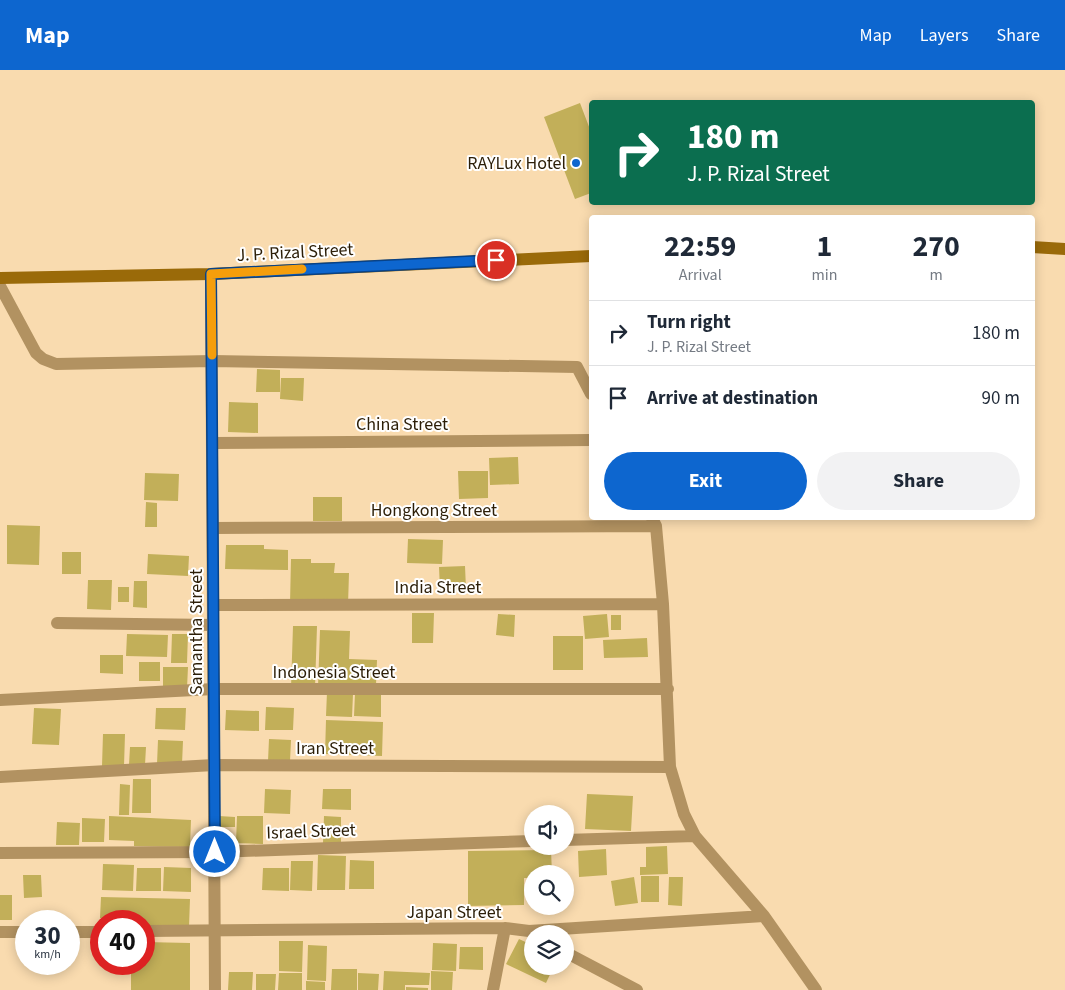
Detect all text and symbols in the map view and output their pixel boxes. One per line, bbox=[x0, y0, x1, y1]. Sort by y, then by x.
text: Map bbox=[25, 18, 70, 53]
text: Map bbox=[860, 23, 892, 48]
text: Layers bbox=[920, 23, 969, 48]
text: Share bbox=[997, 23, 1040, 48]
text: 180 m bbox=[687, 112, 779, 162]
icon: right bbox=[604, 120, 669, 185]
place label: RAYLux Hotel bbox=[467, 151, 566, 176]
marker: RAYLux Hotel bbox=[570, 157, 582, 169]
text: J. P. Rizal Street bbox=[687, 158, 830, 190]
text: 22:59 bbox=[664, 225, 736, 268]
text: 1 bbox=[816, 225, 832, 268]
text: 270 bbox=[912, 225, 960, 268]
street label: J. P. Rizal Street bbox=[236, 237, 354, 268]
pin bbox=[475, 239, 517, 281]
icon: arrive bbox=[482, 246, 510, 274]
text: Arrival bbox=[679, 264, 722, 286]
text: min bbox=[811, 264, 837, 286]
text: m bbox=[930, 264, 943, 286]
text: Turn right bbox=[647, 309, 731, 336]
icon: right bbox=[604, 319, 632, 347]
text: 180 m bbox=[972, 320, 1020, 347]
text: J. P. Rizal Street bbox=[647, 336, 751, 358]
icon: arrive bbox=[604, 384, 632, 412]
text: Arrive at destination bbox=[647, 385, 818, 412]
text: 90 m bbox=[982, 385, 1020, 412]
street label: China Street bbox=[356, 412, 448, 437]
button: Exit bbox=[604, 452, 807, 510]
button: Share bbox=[817, 452, 1020, 510]
street label: Hongkong Street bbox=[371, 498, 497, 523]
street label: Samantha Street bbox=[184, 569, 209, 695]
street label: India Street bbox=[395, 575, 481, 600]
street label: Indonesia Street bbox=[273, 660, 395, 685]
street label: Iran Street bbox=[296, 736, 374, 761]
map controls bbox=[524, 805, 574, 975]
button: sound bbox=[524, 805, 574, 855]
street label: Israel Street bbox=[266, 817, 356, 846]
position arrow bbox=[188, 825, 240, 877]
button: search bbox=[524, 865, 574, 915]
street label: Japan Street bbox=[406, 900, 502, 925]
speed limit sign: 40 bbox=[90, 910, 155, 975]
text: 30 bbox=[34, 918, 61, 954]
button: layers bbox=[524, 925, 574, 975]
text: km/h bbox=[34, 946, 61, 963]

